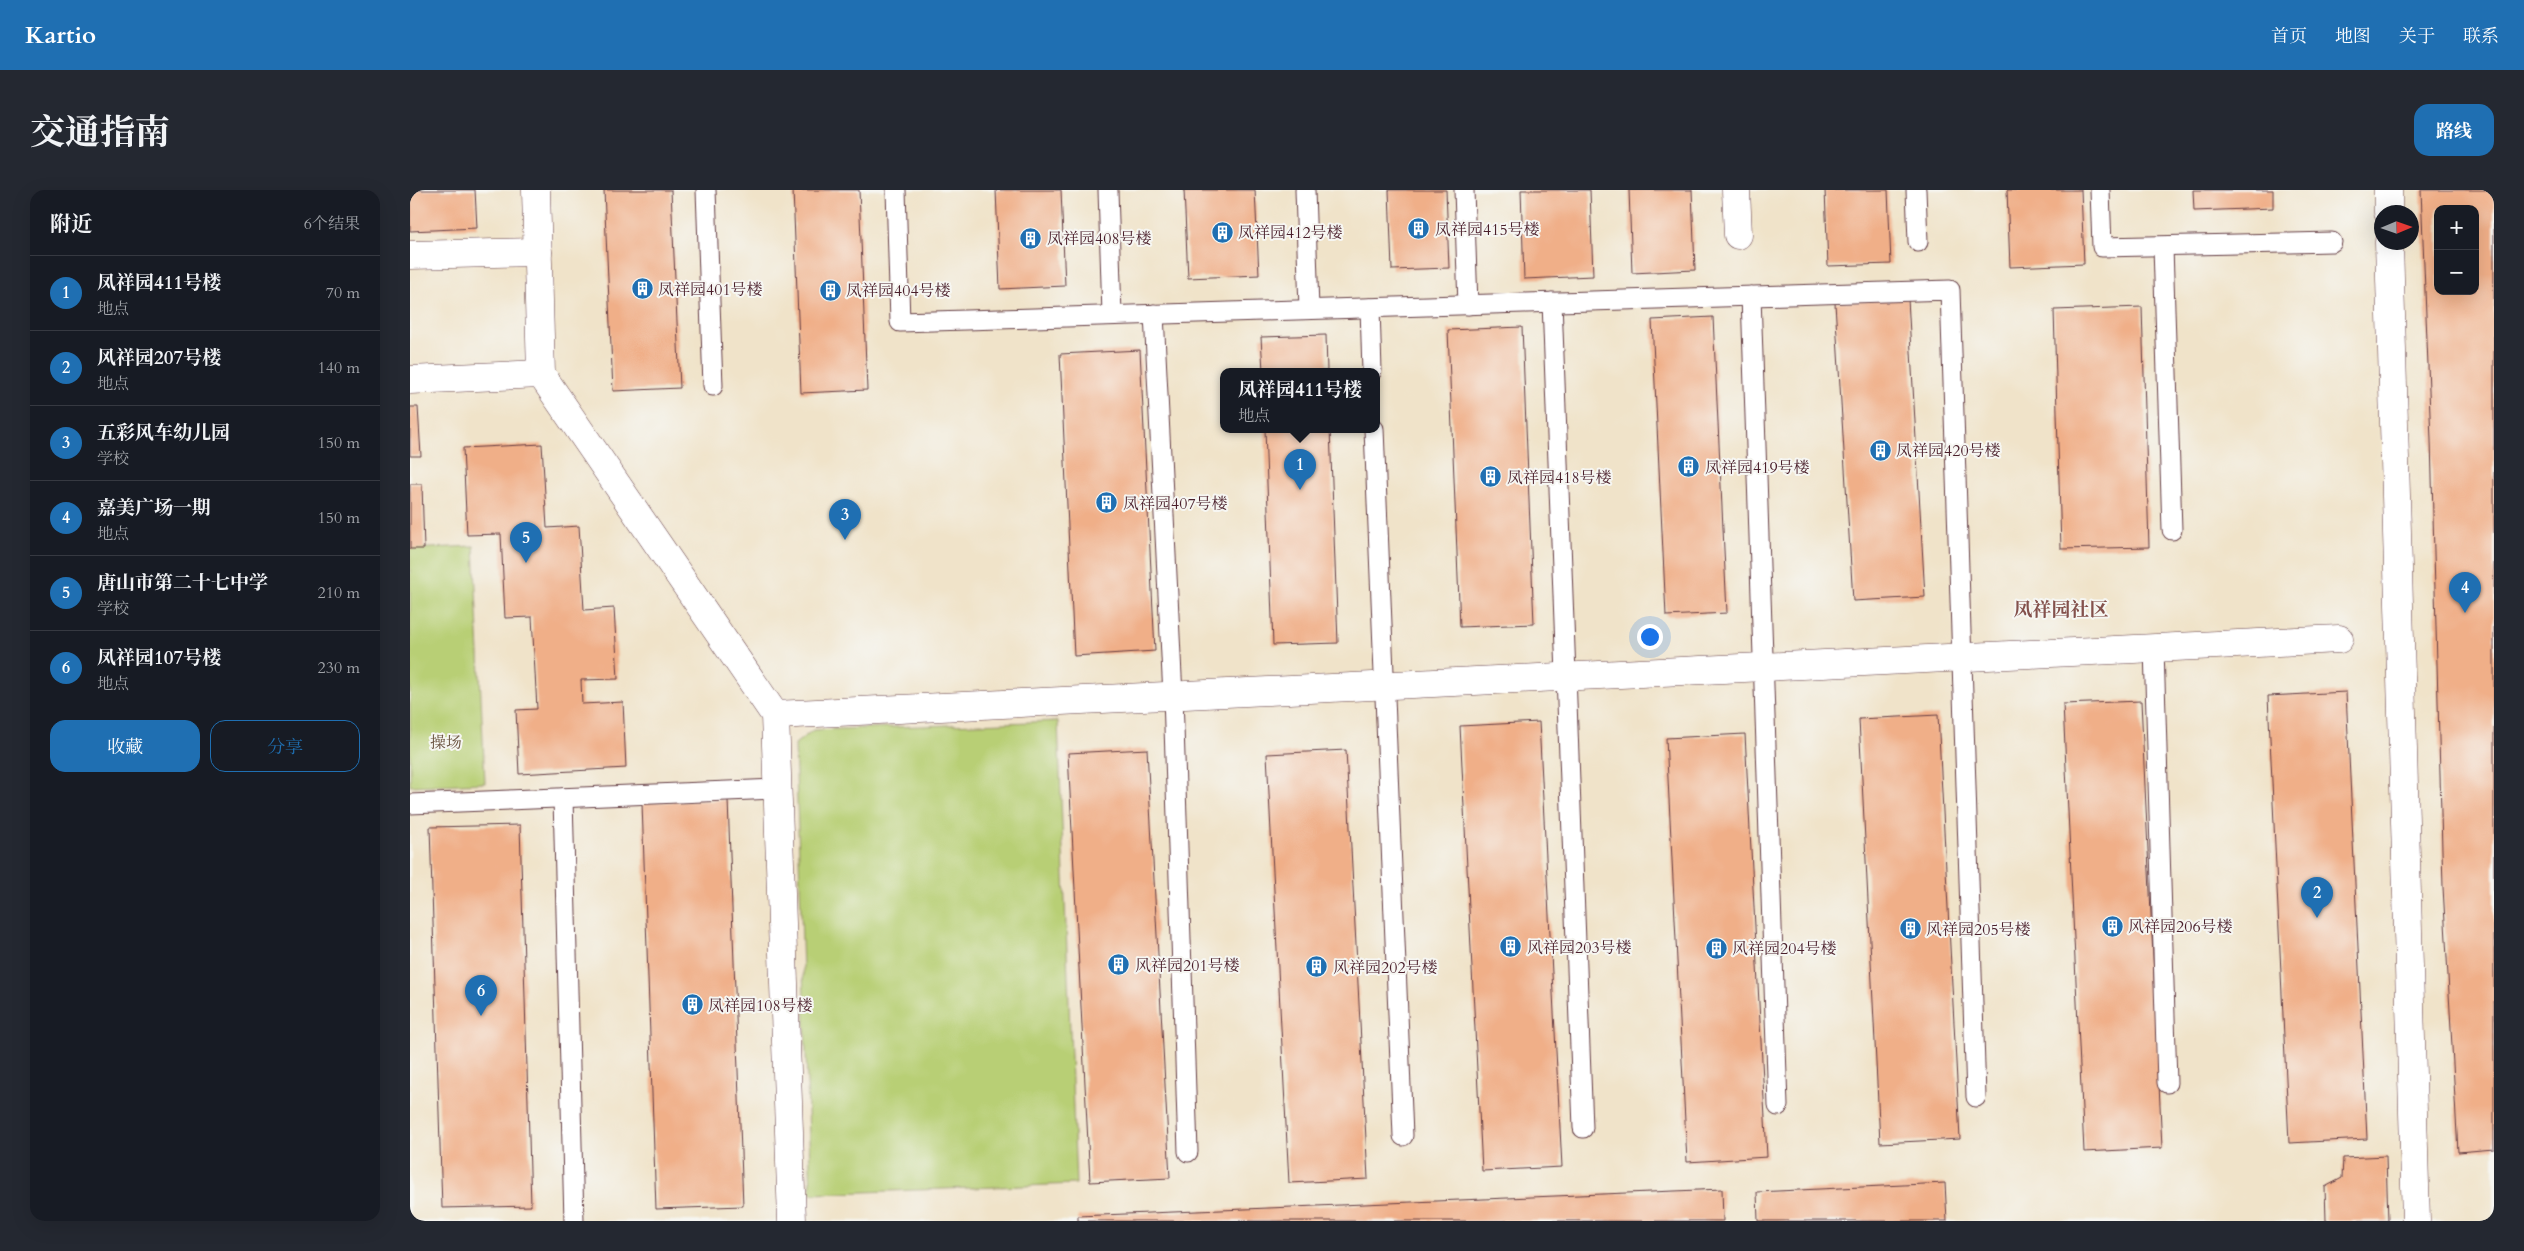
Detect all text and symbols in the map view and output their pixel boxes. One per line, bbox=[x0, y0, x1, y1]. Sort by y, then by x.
text: Kartio bbox=[25, 19, 96, 52]
text: 首页 bbox=[2271, 24, 2307, 49]
text: 地图 bbox=[2335, 24, 2371, 49]
text: 关于 bbox=[2399, 24, 2435, 49]
text: 联系 bbox=[2463, 24, 2499, 49]
button: 路线 bbox=[2414, 104, 2494, 156]
text: 交通指南 bbox=[30, 109, 170, 157]
north arrow bbox=[2374, 205, 2419, 250]
map controls bbox=[2434, 205, 2479, 295]
button: + bbox=[2434, 205, 2479, 250]
text: 附近 bbox=[50, 210, 92, 239]
text: 6个结果 bbox=[304, 213, 360, 235]
building icon: 凤祥园415号楼 bbox=[1407, 217, 1431, 241]
place label: 凤祥园415号楼 bbox=[1435, 219, 1540, 241]
building icon: 凤祥园412号楼 bbox=[1210, 220, 1234, 244]
place label: 凤祥园412号楼 bbox=[1238, 222, 1343, 244]
building icon: 凤祥园408号楼 bbox=[1019, 226, 1043, 250]
place label: 凤祥园408号楼 bbox=[1047, 228, 1152, 250]
button: − bbox=[2434, 250, 2479, 295]
text: 凤祥园411号楼 bbox=[97, 270, 221, 296]
building icon: 凤祥园401号楼 bbox=[630, 277, 654, 301]
building icon: 凤祥园404号楼 bbox=[818, 278, 842, 302]
place label: 凤祥园401号楼 bbox=[658, 279, 763, 301]
place label: 凤祥园404号楼 bbox=[846, 280, 951, 302]
text: 1 bbox=[62, 282, 70, 304]
text: 70 m bbox=[326, 282, 360, 304]
text: 地点 bbox=[97, 298, 129, 320]
text: 风祥园207号楼 bbox=[97, 345, 221, 371]
text: 2 bbox=[62, 357, 70, 379]
text: 140 m bbox=[318, 357, 360, 379]
popup bbox=[1220, 368, 1380, 433]
text: 地点 bbox=[97, 373, 129, 395]
text: 凤祥园411号楼 bbox=[1238, 377, 1362, 403]
text: 地点 bbox=[1238, 405, 1270, 427]
text: 五彩风车幼儿园 bbox=[97, 420, 230, 446]
text: 3 bbox=[62, 432, 70, 454]
text: 150 m bbox=[318, 432, 360, 454]
building icon: 凤祥园420号楼 bbox=[1868, 438, 1892, 462]
place label: 凤祥园420号楼 bbox=[1896, 440, 2001, 462]
text: 学校 bbox=[97, 448, 129, 470]
pin: 1 bbox=[1284, 449, 1316, 490]
building icon: 凤祥园419号楼 bbox=[1677, 455, 1701, 479]
place label: 凤祥园419号楼 bbox=[1705, 457, 1810, 479]
building icon: 凤祥园418号楼 bbox=[1479, 465, 1503, 489]
place label: 凤祥园418号楼 bbox=[1507, 467, 1612, 489]
building icon: 凤祥园407号楼 bbox=[1095, 491, 1119, 515]
place label: 凤祥园407号楼 bbox=[1123, 493, 1228, 515]
text: 嘉美广场一期 bbox=[97, 495, 211, 521]
pin: 3 bbox=[829, 499, 861, 540]
text: 4 bbox=[62, 507, 70, 529]
text: 150 m bbox=[318, 507, 360, 529]
pin: 5 bbox=[510, 522, 542, 563]
text: 地点 bbox=[97, 523, 129, 545]
text: 唐山市第二十七中学 bbox=[97, 570, 268, 596]
pin: 4 bbox=[2449, 572, 2481, 613]
text: 5 bbox=[62, 582, 70, 604]
text: 210 m bbox=[318, 582, 360, 604]
district label: 凤祥园社区 bbox=[2013, 597, 2109, 623]
text: 学校 bbox=[97, 598, 129, 620]
your location bbox=[1637, 624, 1663, 650]
text: 凤祥园107号楼 bbox=[97, 645, 221, 671]
text: 6 bbox=[62, 657, 70, 679]
text: 230 m bbox=[318, 657, 360, 679]
text: 地点 bbox=[97, 673, 129, 695]
button: 收藏 bbox=[50, 720, 200, 772]
button: 分享 bbox=[210, 720, 360, 772]
park label: 操场 bbox=[430, 732, 462, 754]
pin: 2 bbox=[2301, 877, 2333, 918]
building icon: 风祥园206号楼 bbox=[2100, 914, 2124, 938]
place label: 风祥园206号楼 bbox=[2128, 916, 2233, 938]
building icon: 风祥园205号楼 bbox=[1898, 917, 1922, 941]
place label: 风祥园205号楼 bbox=[1926, 919, 2031, 941]
building icon: 风祥园203号楼 bbox=[1499, 935, 1523, 959]
building icon: 风祥园204号楼 bbox=[1704, 936, 1728, 960]
place label: 风祥园203号楼 bbox=[1527, 937, 1632, 959]
place label: 风祥园204号楼 bbox=[1732, 938, 1837, 960]
building icon: 风祥园201号楼 bbox=[1107, 953, 1131, 977]
place label: 风祥园201号楼 bbox=[1135, 955, 1240, 977]
building icon: 风祥园202号楼 bbox=[1305, 955, 1329, 979]
place label: 风祥园202号楼 bbox=[1333, 957, 1438, 979]
pin: 6 bbox=[465, 975, 497, 1016]
building icon: 凤祥园108号楼 bbox=[680, 993, 704, 1017]
place label: 凤祥园108号楼 bbox=[708, 995, 813, 1017]

